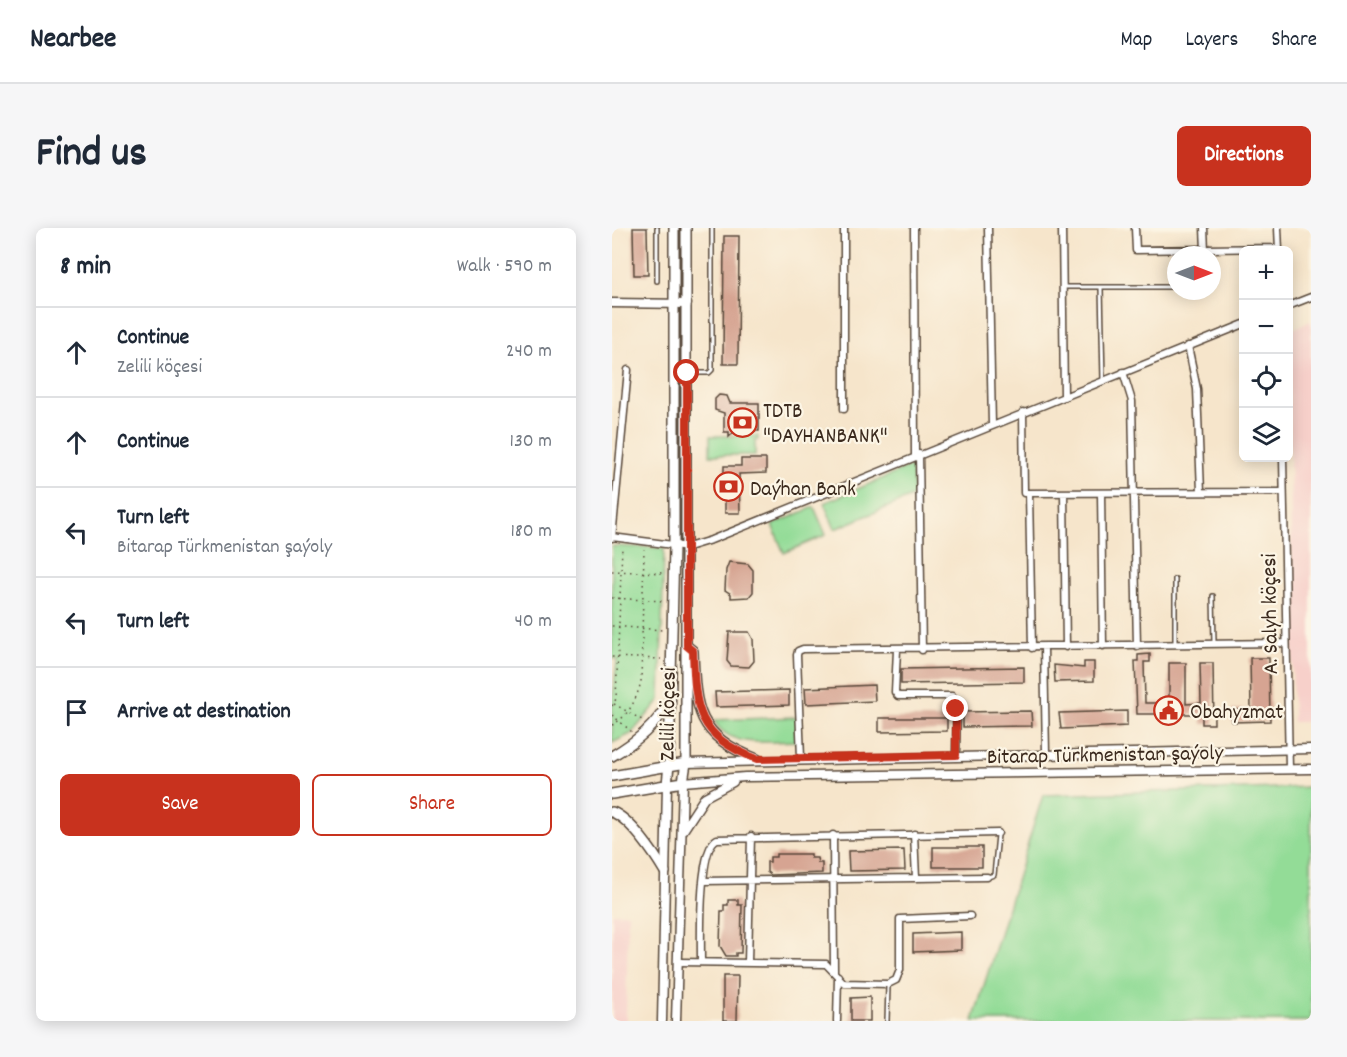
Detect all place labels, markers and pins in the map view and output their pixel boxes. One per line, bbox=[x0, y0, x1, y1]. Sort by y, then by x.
place label: TDTB "DAYHANBANK" bbox=[763, 397, 888, 453]
bank icon: TDTB "DAYHANBANK" bbox=[726, 406, 758, 438]
bank icon: Daýhan Bank bbox=[713, 471, 745, 503]
place label: Daýhan Bank bbox=[750, 475, 856, 506]
public building icon: Obahyzmat bbox=[1153, 694, 1185, 726]
place label: Obahyzmat bbox=[1190, 698, 1283, 729]

